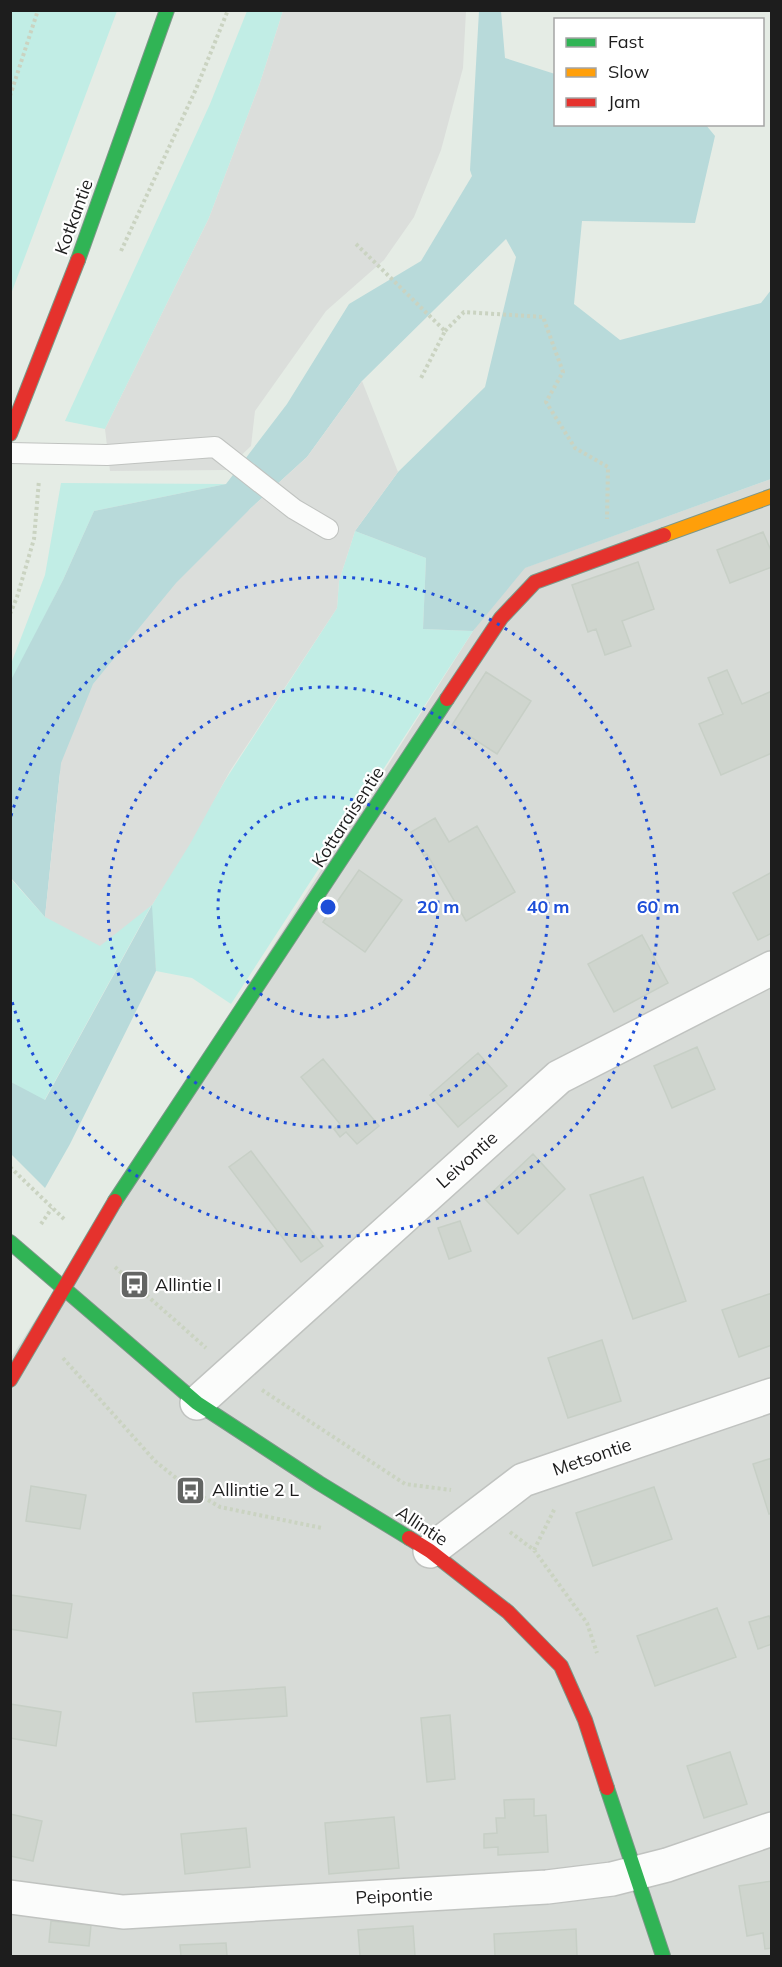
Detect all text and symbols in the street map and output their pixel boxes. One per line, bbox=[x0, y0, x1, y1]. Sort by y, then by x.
legend bbox=[554, 18, 764, 126]
text: Fast bbox=[608, 30, 644, 53]
text: Slow bbox=[608, 60, 650, 83]
text: Jam bbox=[608, 90, 641, 113]
street label: Kotkantie bbox=[49, 176, 98, 258]
street label: Kottaraisentie bbox=[306, 762, 389, 872]
text: 20 m bbox=[417, 895, 459, 918]
text: 40 m bbox=[527, 895, 569, 918]
text: 60 m bbox=[637, 895, 679, 918]
centre of rings bbox=[318, 897, 338, 917]
street label: Leivontie bbox=[431, 1126, 502, 1193]
bus stop icon: Allintie I bbox=[118, 1269, 150, 1301]
place label: Allintie I bbox=[155, 1273, 221, 1296]
street label: Metsontie bbox=[549, 1432, 634, 1481]
bus stop icon: Allintie 2 L bbox=[175, 1474, 207, 1506]
place label: Allintie 2 L bbox=[212, 1478, 299, 1501]
street label: Allintie bbox=[392, 1500, 452, 1551]
street label: Peipontie bbox=[355, 1882, 433, 1909]

